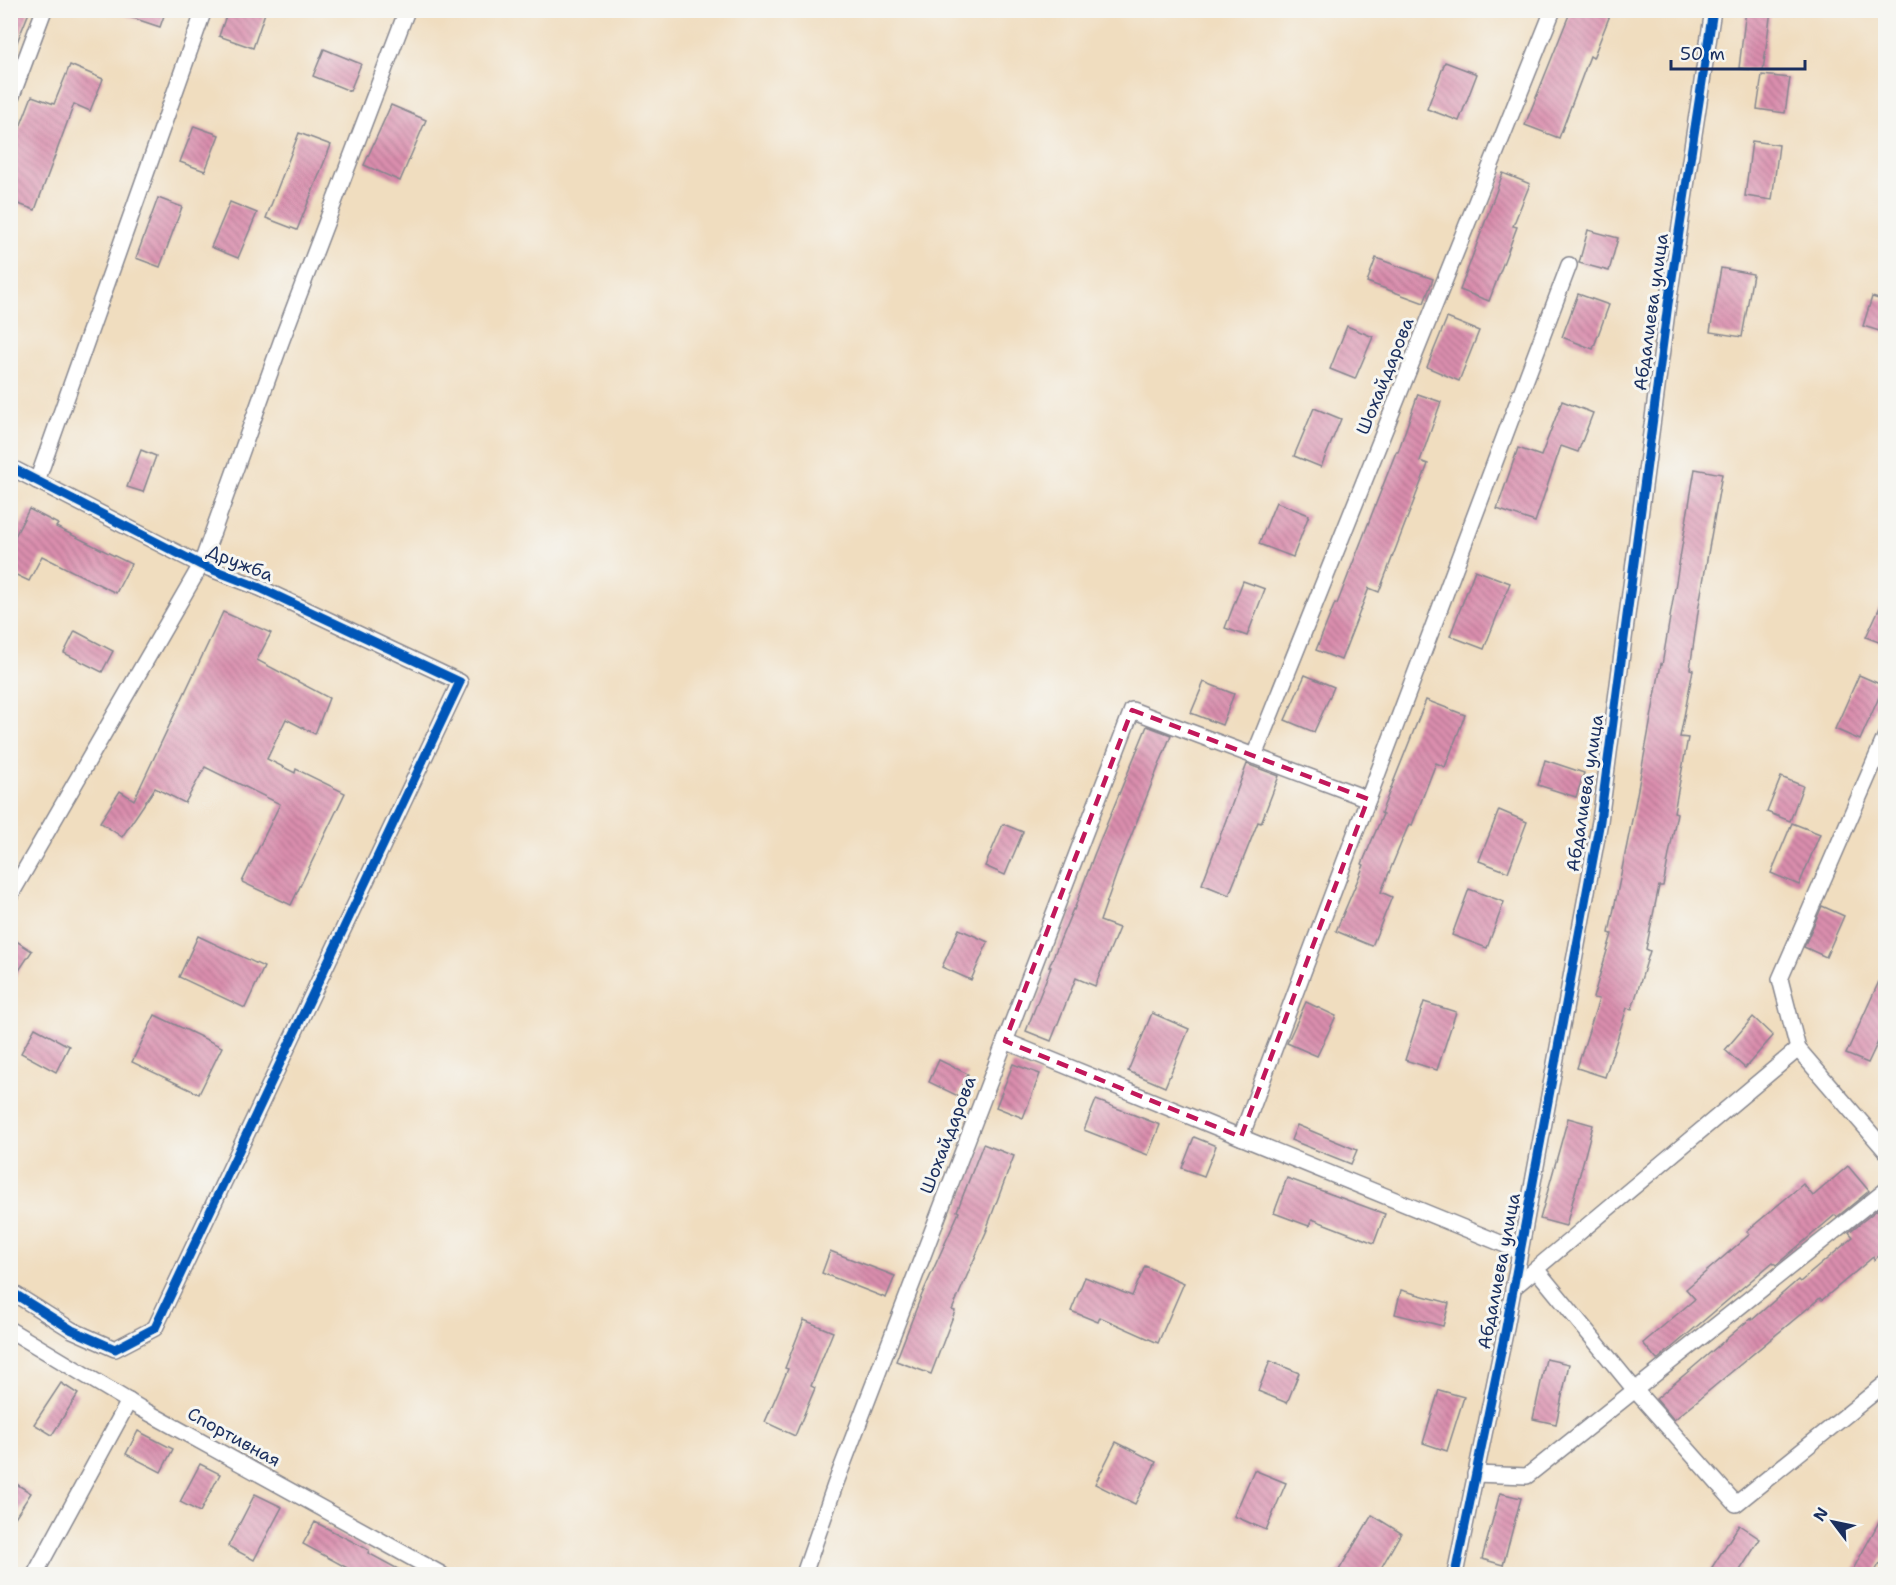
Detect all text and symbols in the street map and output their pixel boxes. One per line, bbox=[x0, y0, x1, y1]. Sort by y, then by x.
scale bar bbox=[1671, 33, 1804, 71]
text: 50 m bbox=[1680, 42, 1725, 66]
street label: Абдалиева улица bbox=[1628, 232, 1674, 392]
street label: Шохайдарова bbox=[1351, 314, 1419, 438]
street label: Дружба bbox=[203, 539, 277, 587]
street label: Абдалиева улица bbox=[1561, 713, 1609, 873]
street label: Шохайдарова bbox=[915, 1073, 981, 1197]
street label: Абдалиева улица bbox=[1472, 1191, 1526, 1351]
street label: Спортивная bbox=[183, 1401, 285, 1473]
north arrow bbox=[1803, 1492, 1863, 1552]
text: N bbox=[1808, 1503, 1833, 1525]

